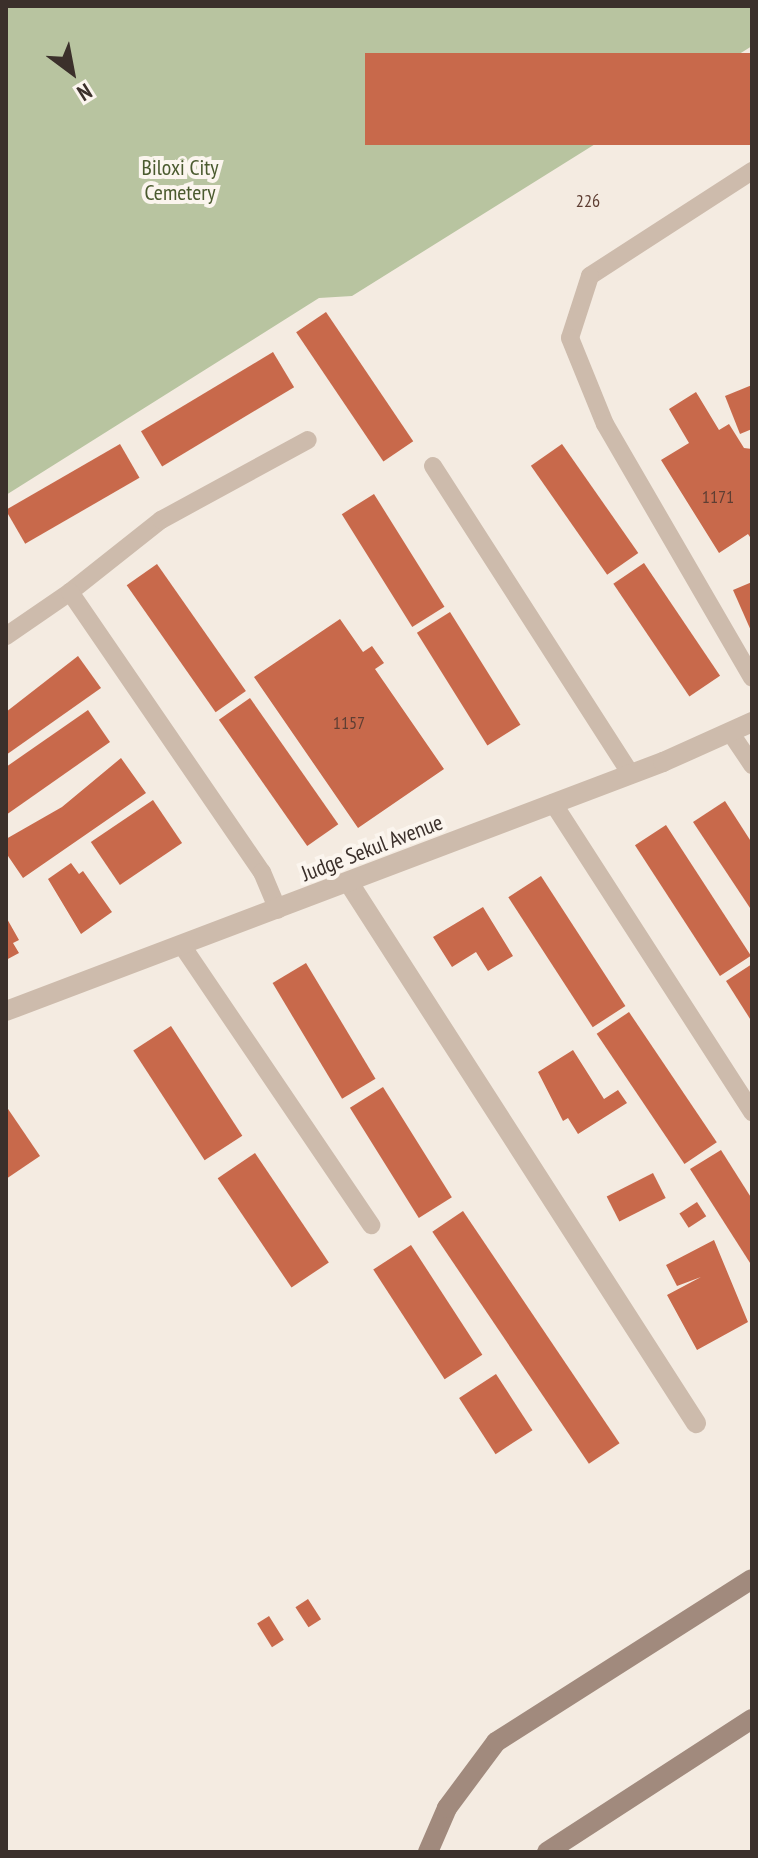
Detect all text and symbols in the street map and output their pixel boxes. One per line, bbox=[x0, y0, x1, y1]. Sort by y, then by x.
north arrow bbox=[32, 32, 112, 112]
text: N bbox=[72, 77, 97, 107]
park label: Biloxi City Cemetery bbox=[142, 154, 218, 206]
house number: 226 bbox=[576, 190, 600, 212]
house number: 1171 bbox=[702, 486, 734, 508]
house number: 1157 bbox=[333, 712, 365, 734]
street label: Judge Sekul Avenue bbox=[297, 809, 447, 887]

